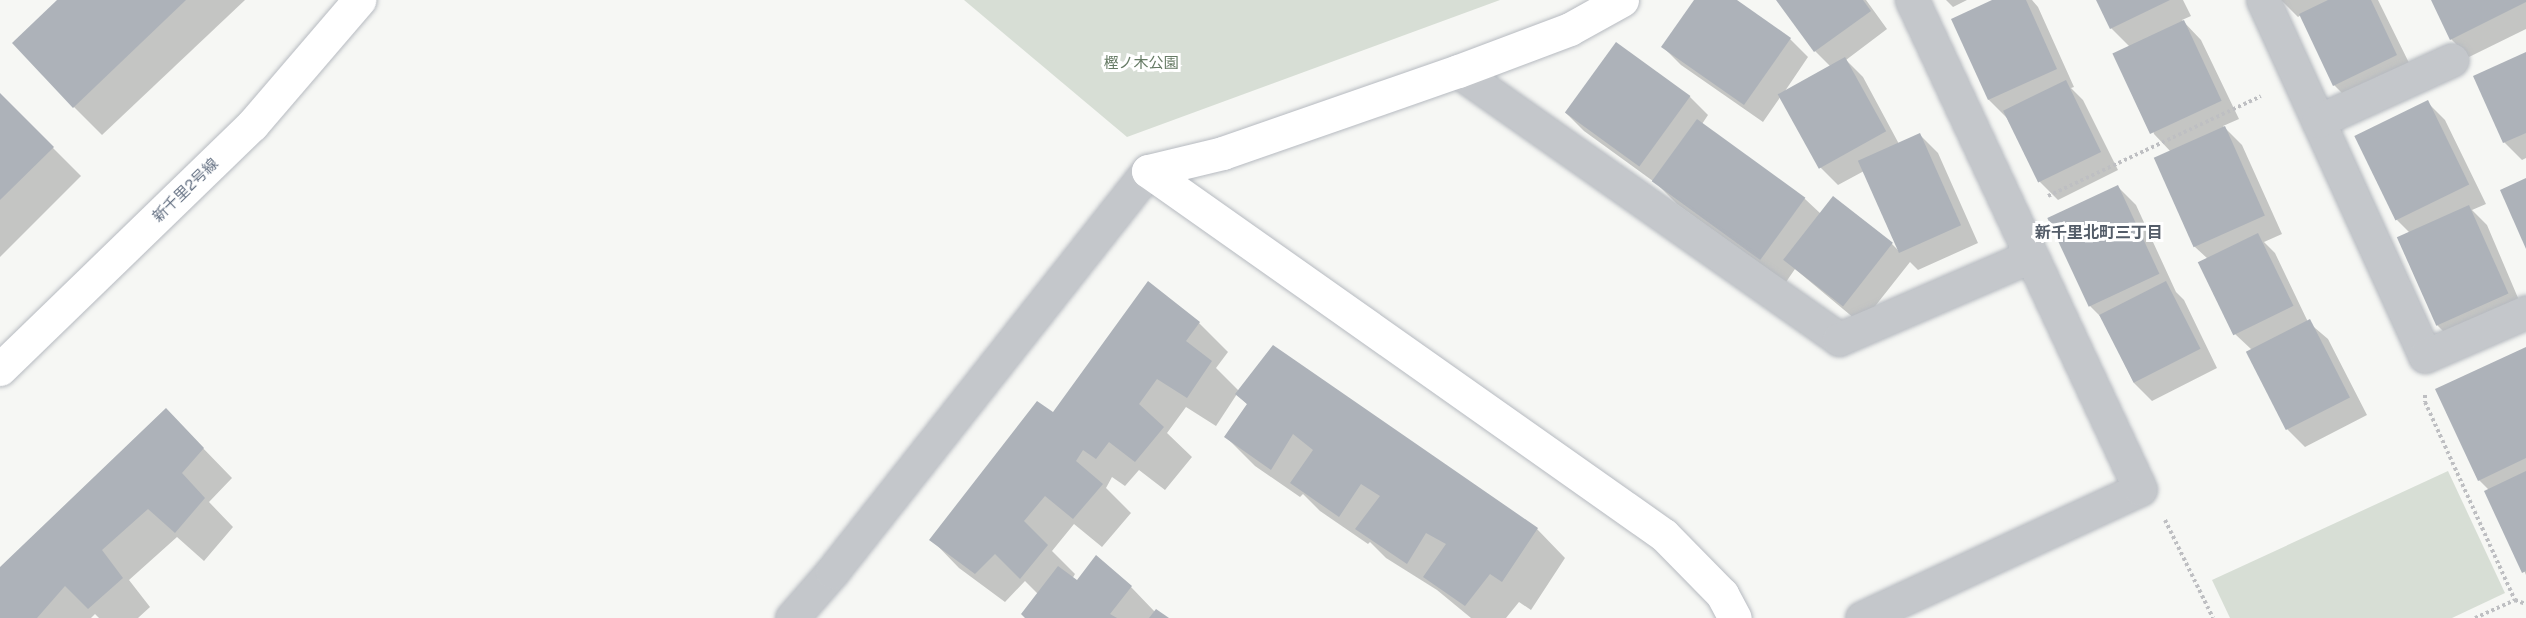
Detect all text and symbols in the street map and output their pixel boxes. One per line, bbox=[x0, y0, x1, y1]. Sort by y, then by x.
park label: 樫ノ木公園 bbox=[1104, 54, 1178, 72]
street label: 新千里2号線 bbox=[149, 154, 221, 226]
district label: 新千里北町三丁目 bbox=[2035, 223, 2163, 243]

